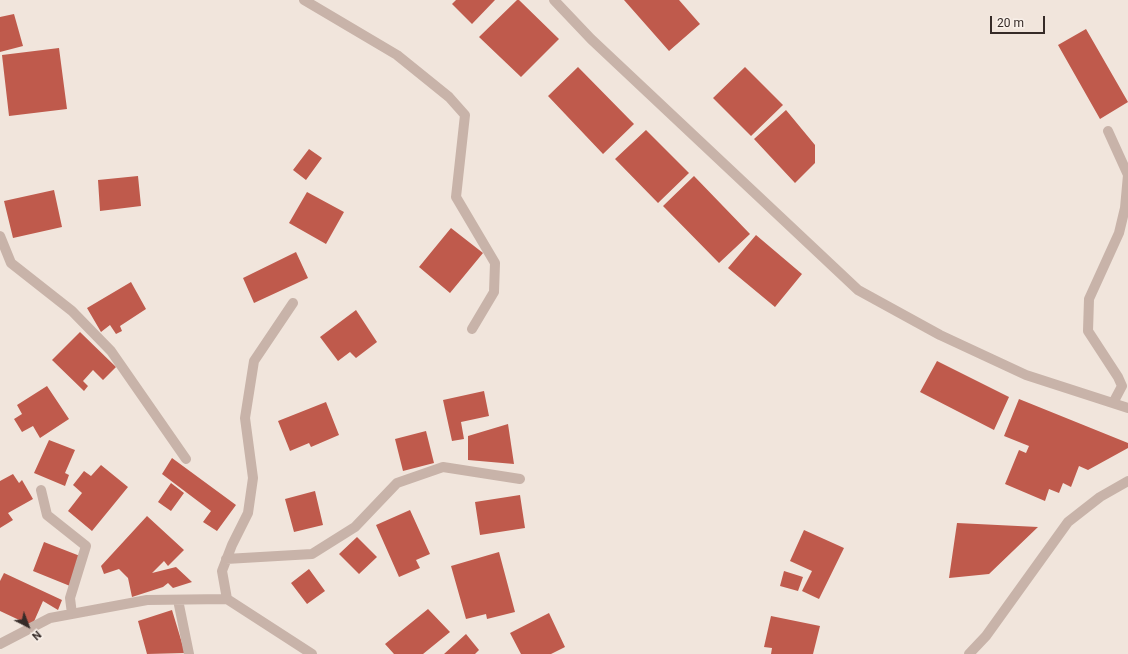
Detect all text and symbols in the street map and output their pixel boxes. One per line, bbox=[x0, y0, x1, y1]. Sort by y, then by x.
scale bar bbox=[992, 8, 1047, 34]
text: 20 m bbox=[997, 16, 1024, 30]
north arrow bbox=[8, 606, 48, 646]
text: N bbox=[29, 628, 44, 643]

